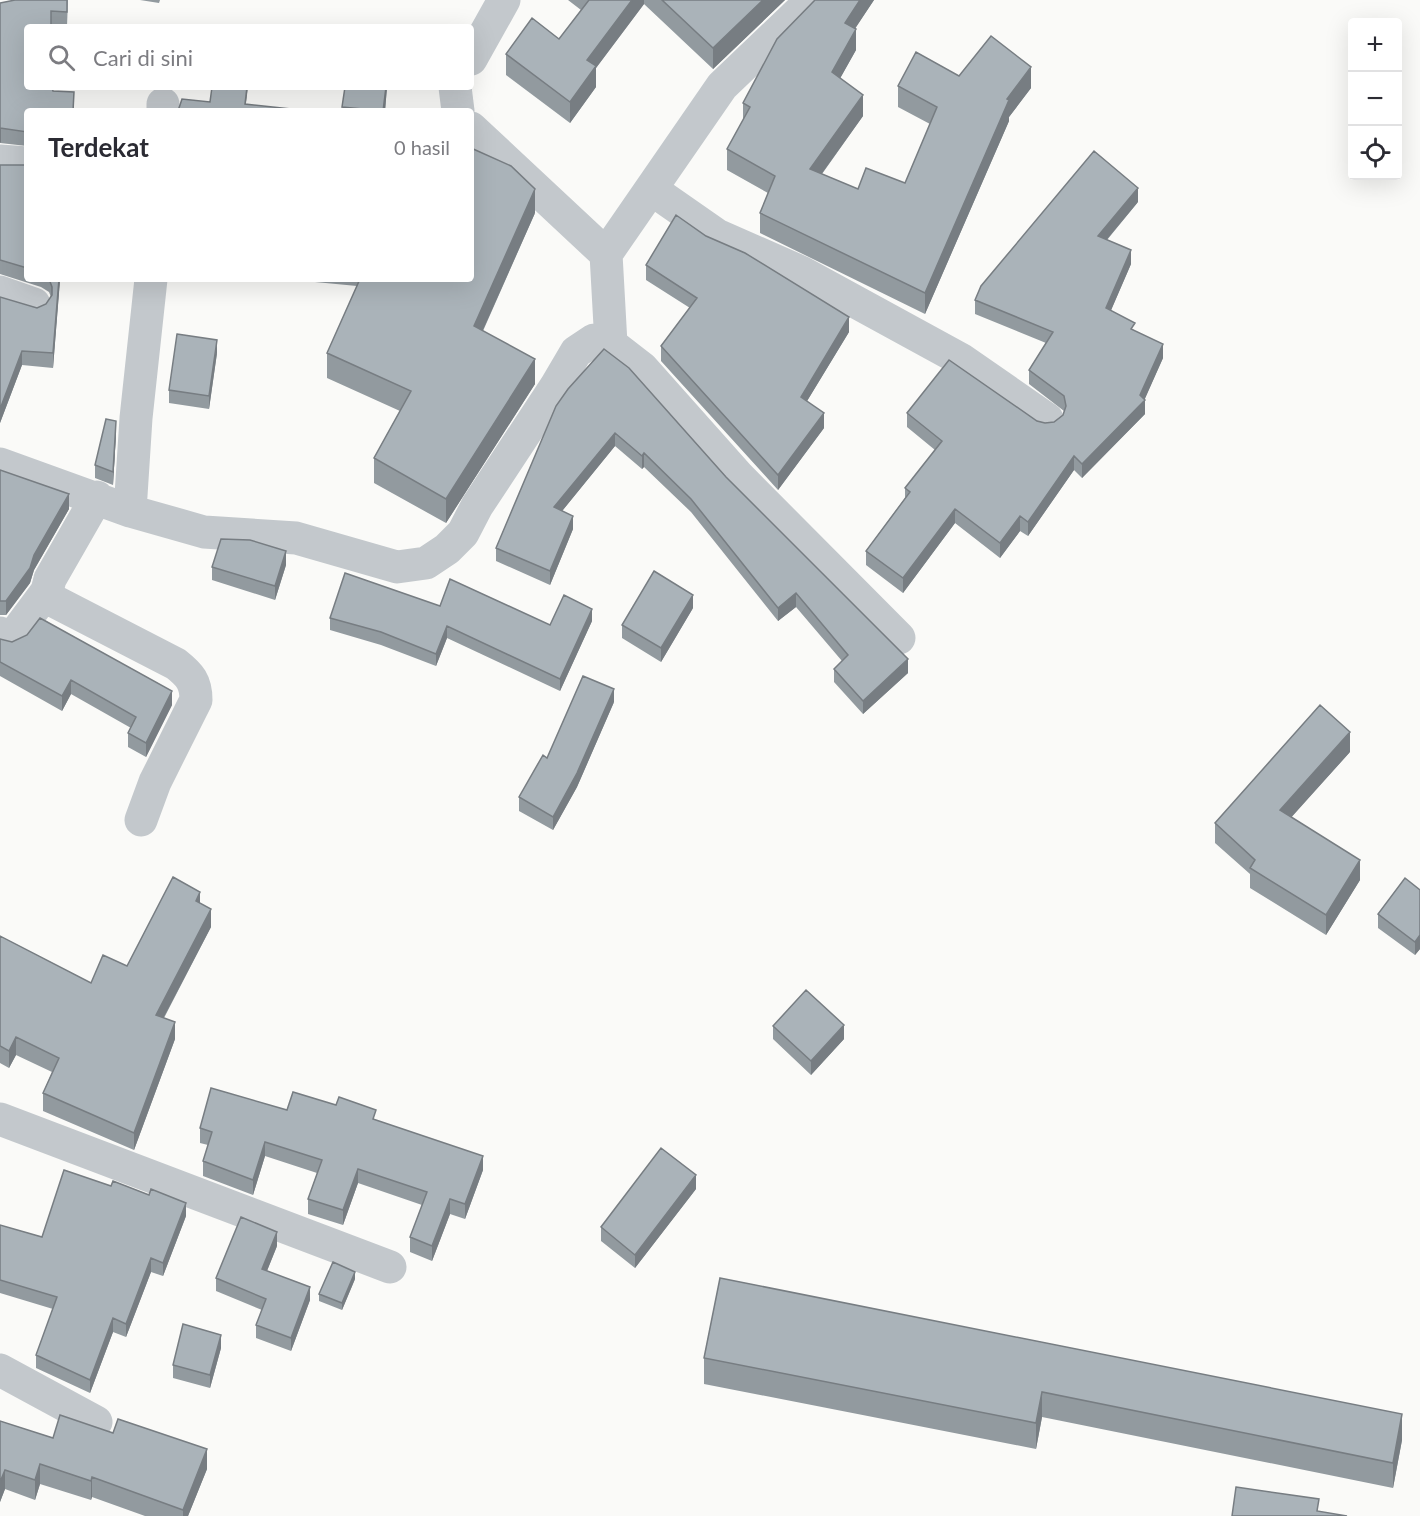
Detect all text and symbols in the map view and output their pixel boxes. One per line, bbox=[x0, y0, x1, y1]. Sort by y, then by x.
map controls bbox=[1348, 18, 1402, 180]
button: + bbox=[1348, 18, 1402, 72]
search box bbox=[24, 24, 474, 90]
icon: search bbox=[45, 41, 78, 74]
text: Cari di sini bbox=[93, 44, 193, 71]
button: − bbox=[1348, 72, 1402, 126]
button: locate bbox=[1348, 126, 1402, 180]
text: Terdekat bbox=[48, 131, 149, 163]
text: 0 hasil bbox=[394, 135, 450, 159]

